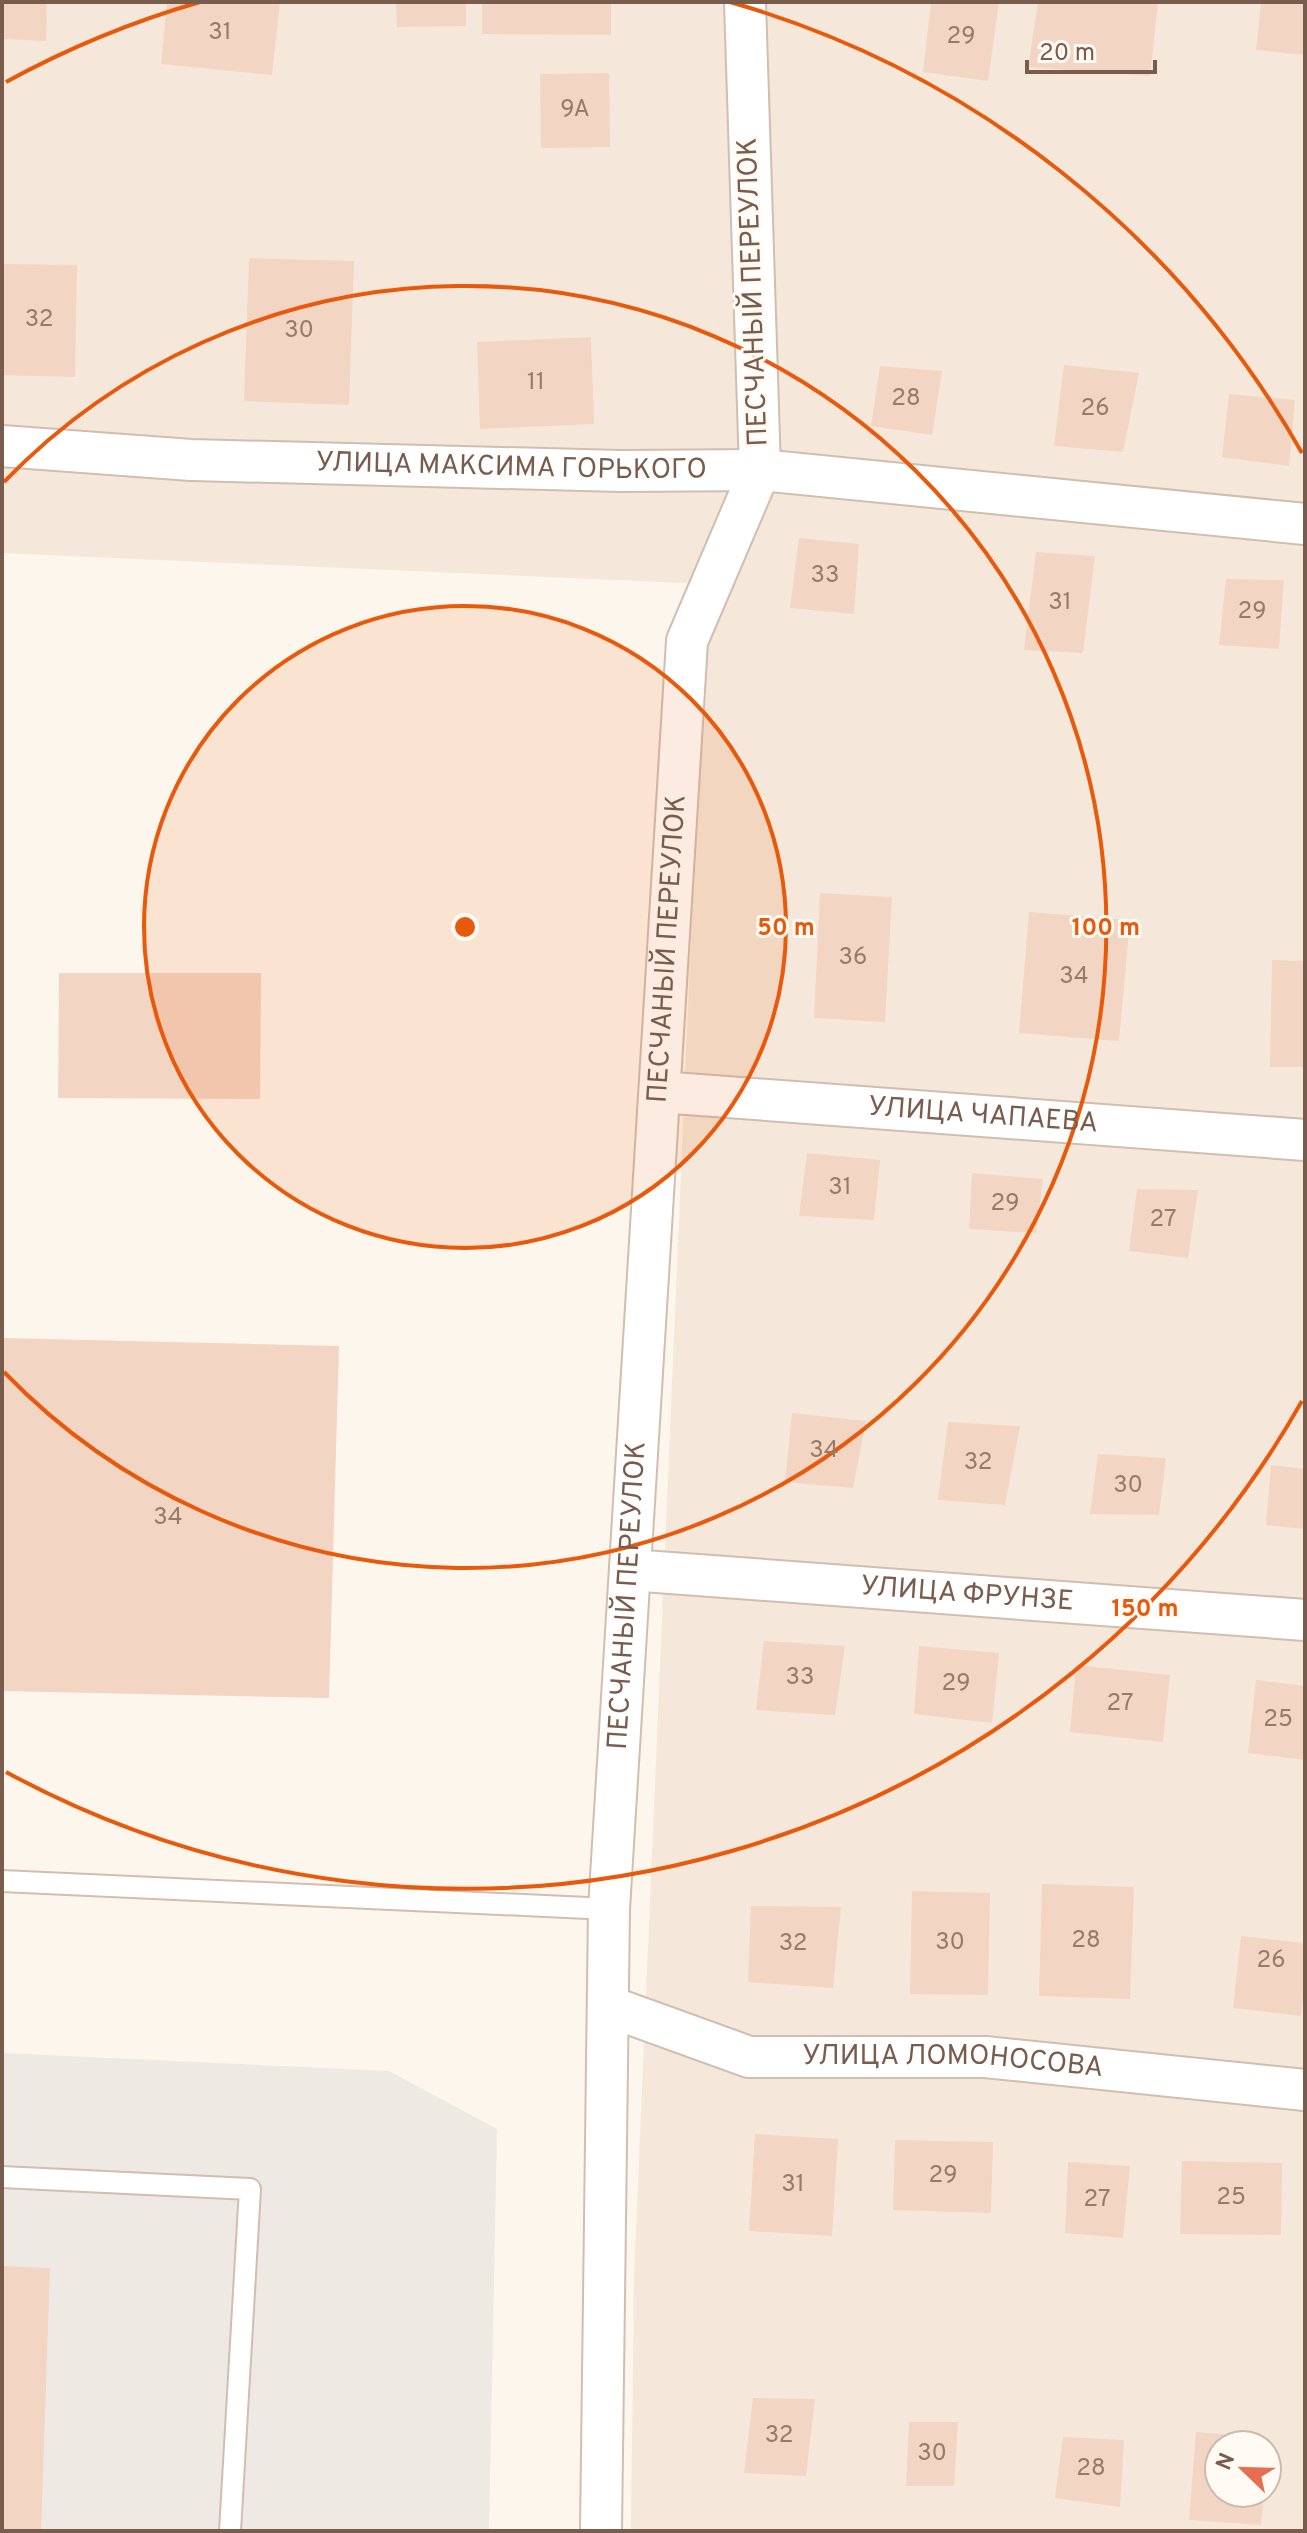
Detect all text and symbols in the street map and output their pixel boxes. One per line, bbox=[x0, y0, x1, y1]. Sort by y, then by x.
house number: 31 bbox=[208, 18, 232, 48]
house number: 29 bbox=[946, 22, 976, 52]
scale bar bbox=[1027, 24, 1155, 74]
text: 20 m bbox=[1039, 39, 1095, 69]
house number: 9А bbox=[560, 95, 590, 125]
street label: ПЕСЧАНЫЙ ПЕРЕУЛОК bbox=[729, 137, 777, 447]
house number: 32 bbox=[25, 305, 53, 335]
house number: 30 bbox=[284, 316, 314, 346]
house number: 11 bbox=[527, 368, 545, 398]
house number: 28 bbox=[891, 384, 921, 414]
house number: 26 bbox=[1080, 394, 1110, 424]
street label: УЛИЦА МАКСИМА ГОРЬКОГО bbox=[315, 445, 707, 489]
house number: 33 bbox=[811, 561, 839, 591]
house number: 31 bbox=[1048, 588, 1072, 618]
house number: 29 bbox=[1237, 597, 1267, 627]
street label: ПЕСЧАНЫЙ ПЕРЕУЛОК bbox=[641, 794, 696, 1104]
centre of rings bbox=[451, 913, 479, 941]
text: 50 m bbox=[757, 914, 815, 944]
text: 100 m bbox=[1072, 914, 1140, 944]
house number: 36 bbox=[839, 943, 867, 973]
house number: 34 bbox=[1059, 962, 1089, 992]
street label: УЛИЦА ЧАПАЕВА bbox=[867, 1090, 1099, 1143]
house number: 31 bbox=[828, 1173, 852, 1203]
house number: 29 bbox=[990, 1189, 1020, 1219]
house number: 27 bbox=[1150, 1205, 1176, 1235]
house number: 34 bbox=[809, 1436, 839, 1466]
street label: ПЕСЧАНЫЙ ПЕРЕУЛОК bbox=[601, 1440, 656, 1751]
house number: 32 bbox=[964, 1448, 992, 1478]
house number: 30 bbox=[1113, 1471, 1143, 1501]
house number: 34 bbox=[153, 1503, 183, 1533]
street label: УЛИЦА ФРУНЗЕ bbox=[859, 1569, 1075, 1621]
text: 150 m bbox=[1111, 1595, 1179, 1625]
house number: 33 bbox=[786, 1663, 814, 1693]
house number: 29 bbox=[941, 1669, 971, 1699]
house number: 27 bbox=[1107, 1689, 1133, 1719]
house number: 25 bbox=[1263, 1705, 1293, 1735]
house number: 28 bbox=[1071, 1926, 1101, 1956]
house number: 30 bbox=[935, 1928, 965, 1958]
house number: 32 bbox=[779, 1929, 807, 1959]
house number: 26 bbox=[1256, 1946, 1286, 1976]
street label: УЛИЦА ЛОМОНОСОВА bbox=[802, 2039, 1105, 2087]
house number: 29 bbox=[928, 2161, 958, 2191]
house number: 31 bbox=[781, 2170, 805, 2200]
house number: 25 bbox=[1216, 2183, 1246, 2213]
house number: 27 bbox=[1084, 2185, 1110, 2215]
house number: 32 bbox=[765, 2421, 793, 2451]
north arrow bbox=[1203, 2429, 1283, 2509]
house number: 30 bbox=[917, 2439, 947, 2469]
text: N bbox=[1211, 2450, 1242, 2475]
house number: 28 bbox=[1076, 2454, 1106, 2484]

